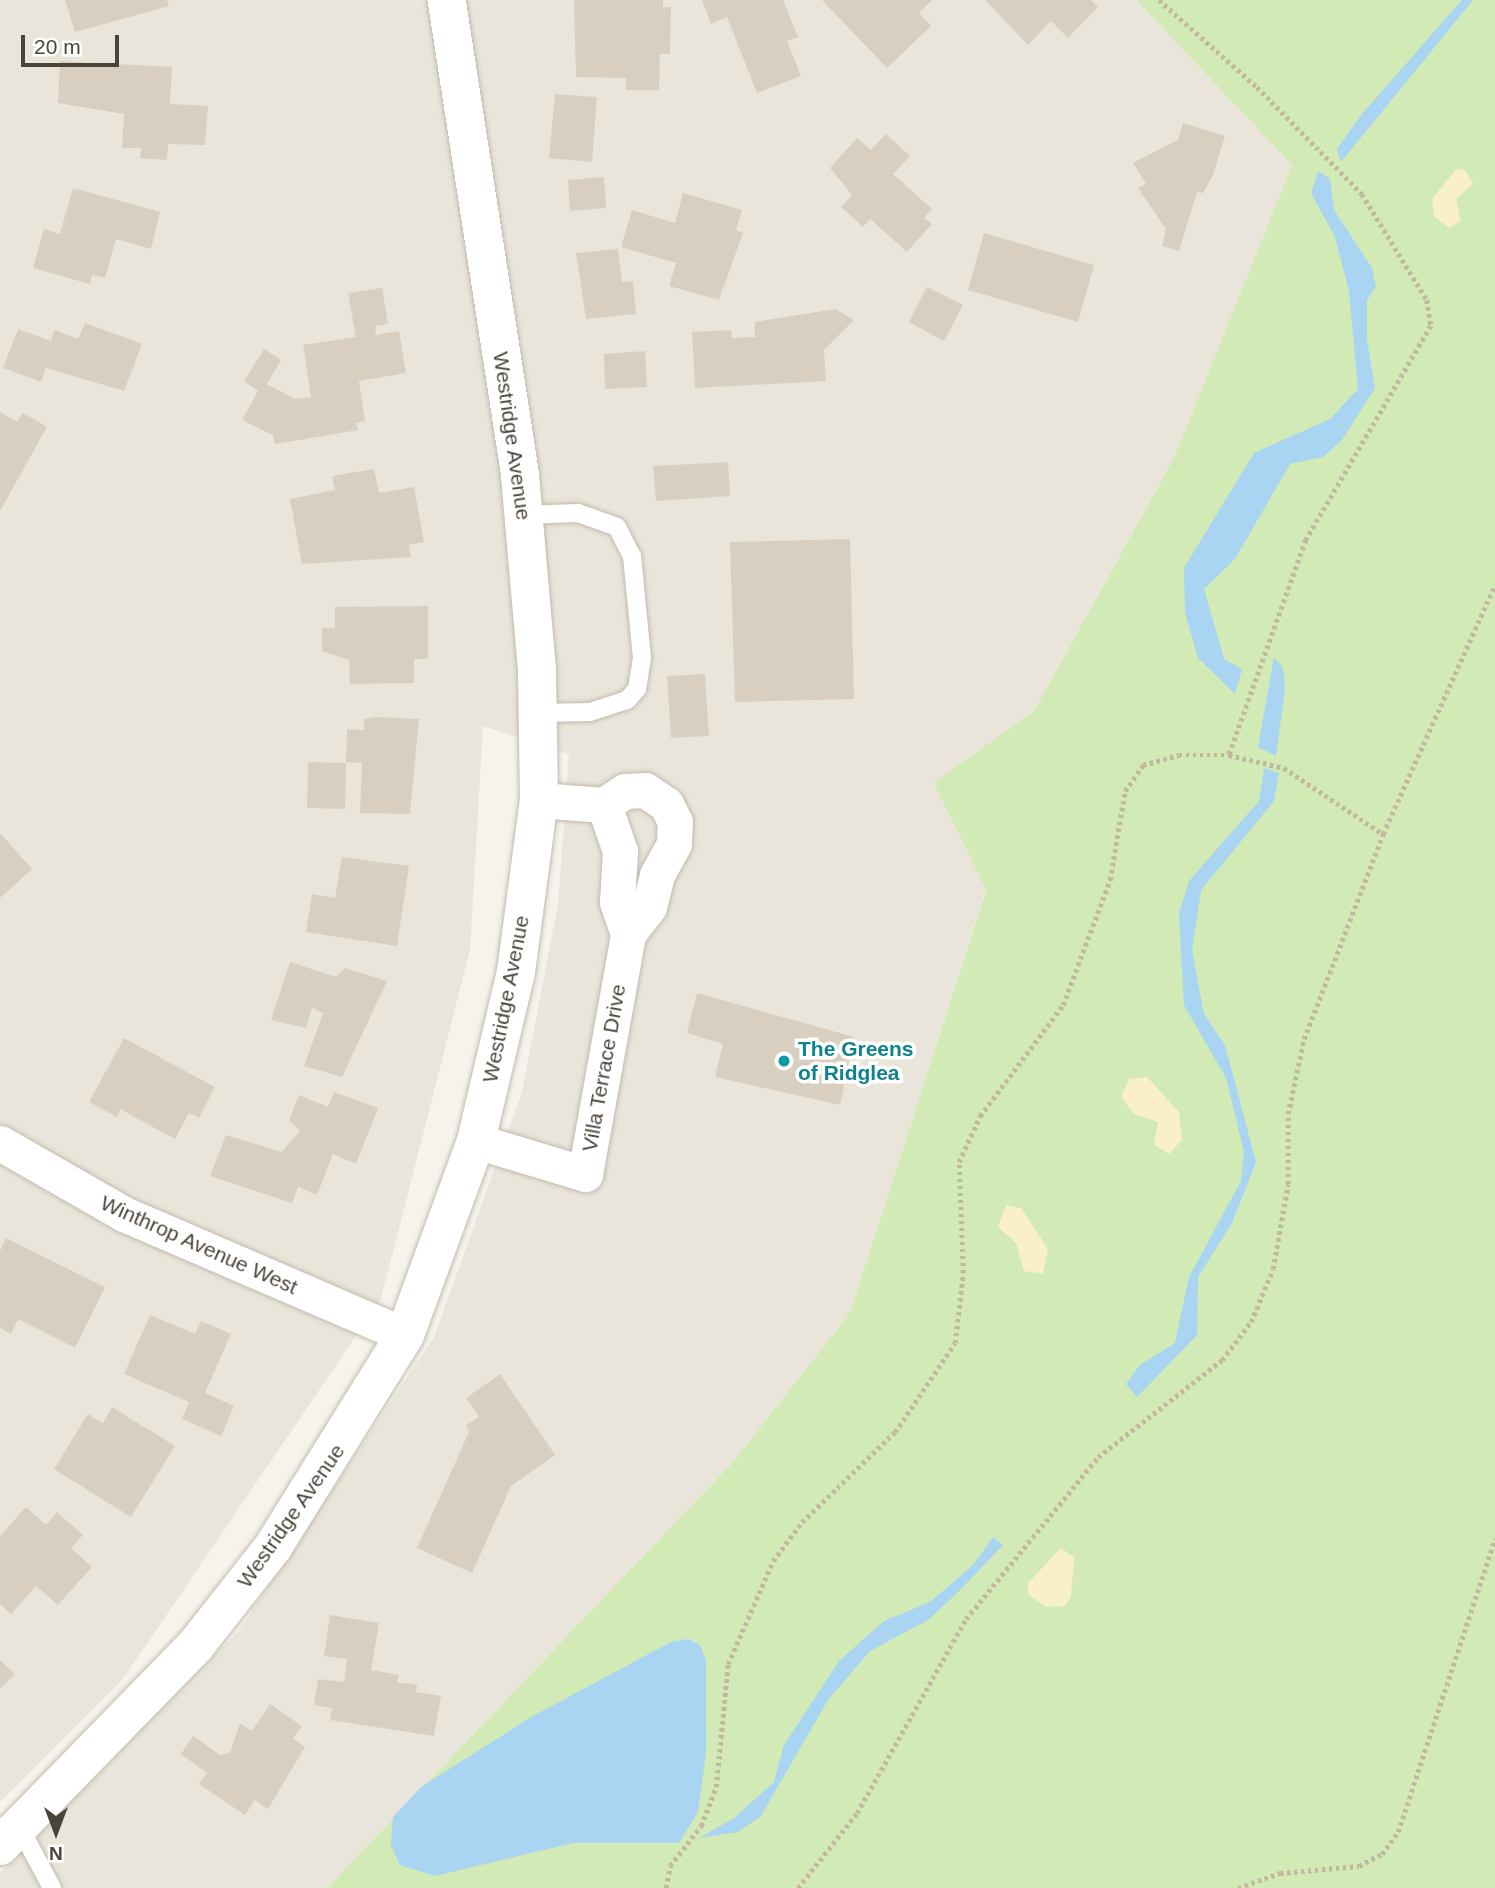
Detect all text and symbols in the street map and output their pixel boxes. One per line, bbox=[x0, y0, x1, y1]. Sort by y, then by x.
scale bar bbox=[24, 21, 122, 65]
text: 20 m bbox=[34, 35, 81, 58]
street label: Westridge Avenue bbox=[488, 350, 536, 522]
street label: Westridge Avenue bbox=[477, 913, 535, 1085]
street label: Villa Terrace Drive bbox=[577, 982, 631, 1154]
place label: The Greens of Ridglea bbox=[798, 1036, 914, 1086]
marker: The Greens of Ridglea bbox=[776, 1053, 792, 1069]
street label: Winthrop Avenue West bbox=[96, 1190, 302, 1300]
street label: Westridge Avenue bbox=[232, 1439, 350, 1593]
north arrow bbox=[21, 1797, 91, 1867]
text: N bbox=[49, 1843, 63, 1864]

